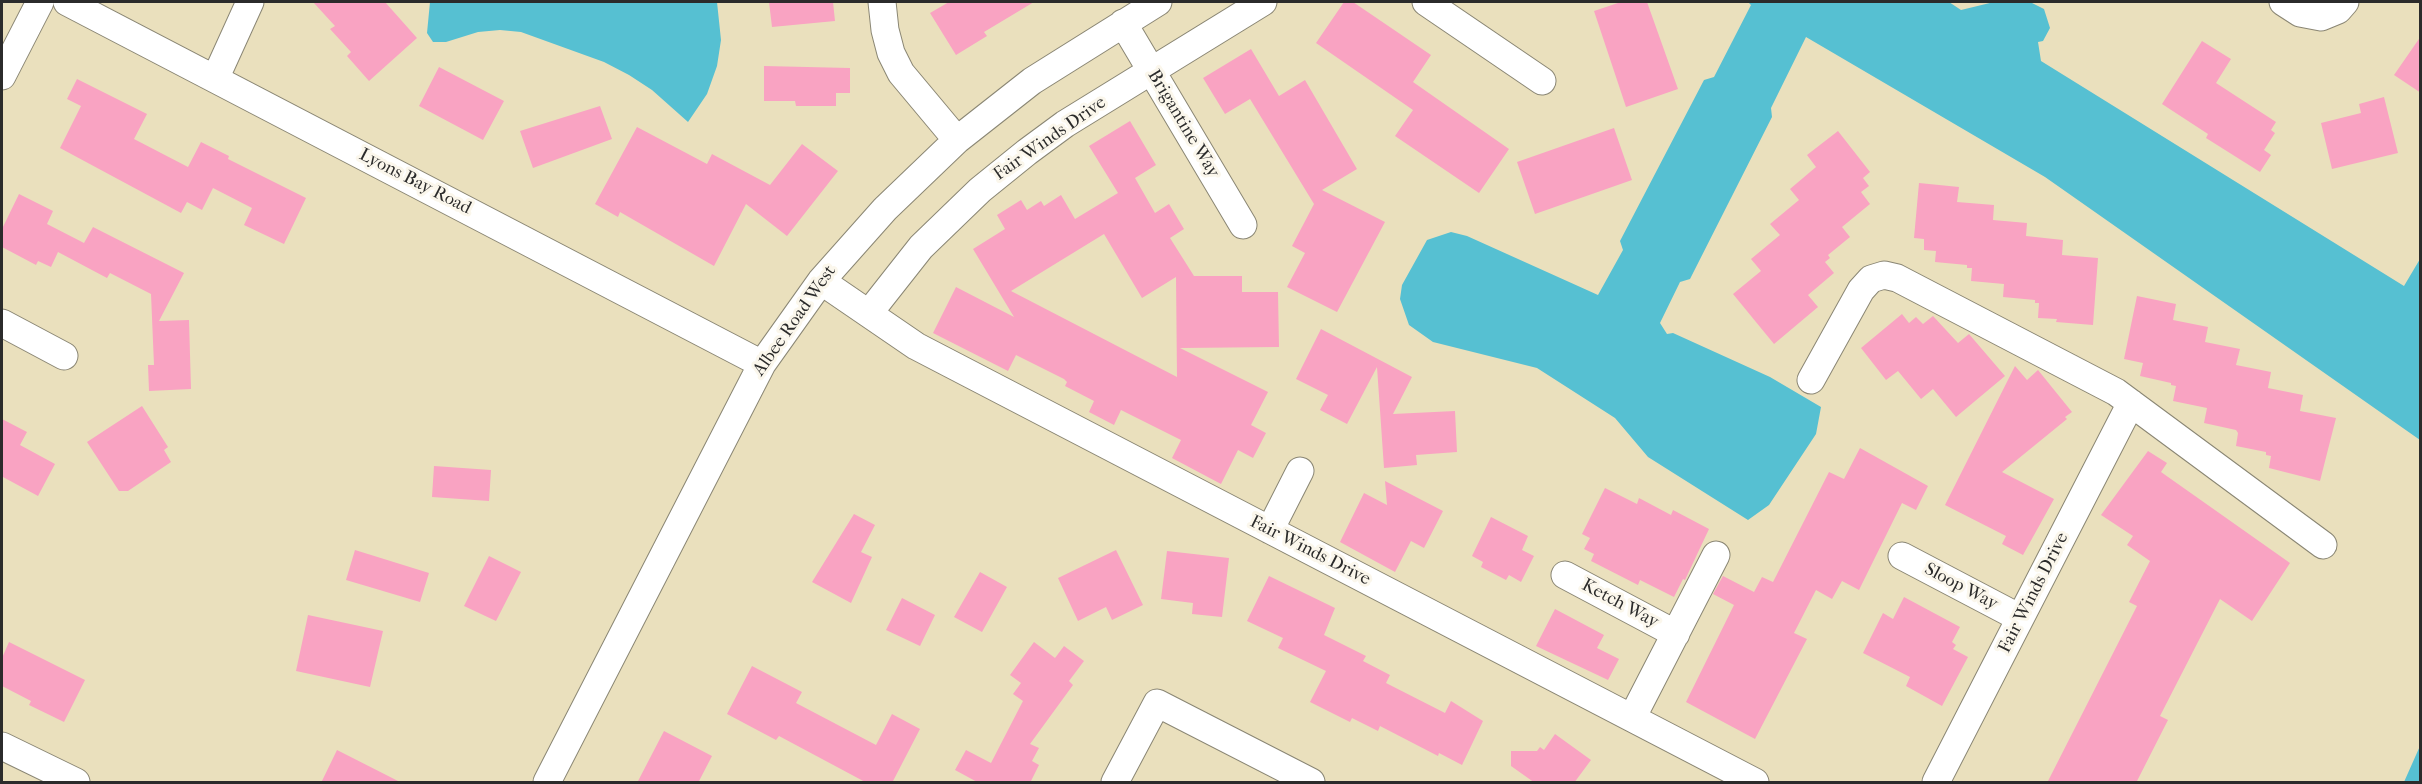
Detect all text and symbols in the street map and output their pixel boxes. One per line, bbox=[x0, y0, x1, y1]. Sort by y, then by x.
street label: Brigantine Way bbox=[1142, 66, 1224, 182]
street label: Fair Winds Drive bbox=[990, 92, 1110, 186]
street label: Lyons Bay Road bbox=[355, 144, 475, 220]
street label: Albee Road West bbox=[749, 262, 841, 380]
street label: Fair Winds Drive bbox=[1246, 511, 1374, 591]
street label: Fair Winds Drive bbox=[1994, 529, 2074, 657]
street label: Sloop Way bbox=[1921, 559, 2001, 615]
street label: Ketch Way bbox=[1578, 575, 1662, 633]

